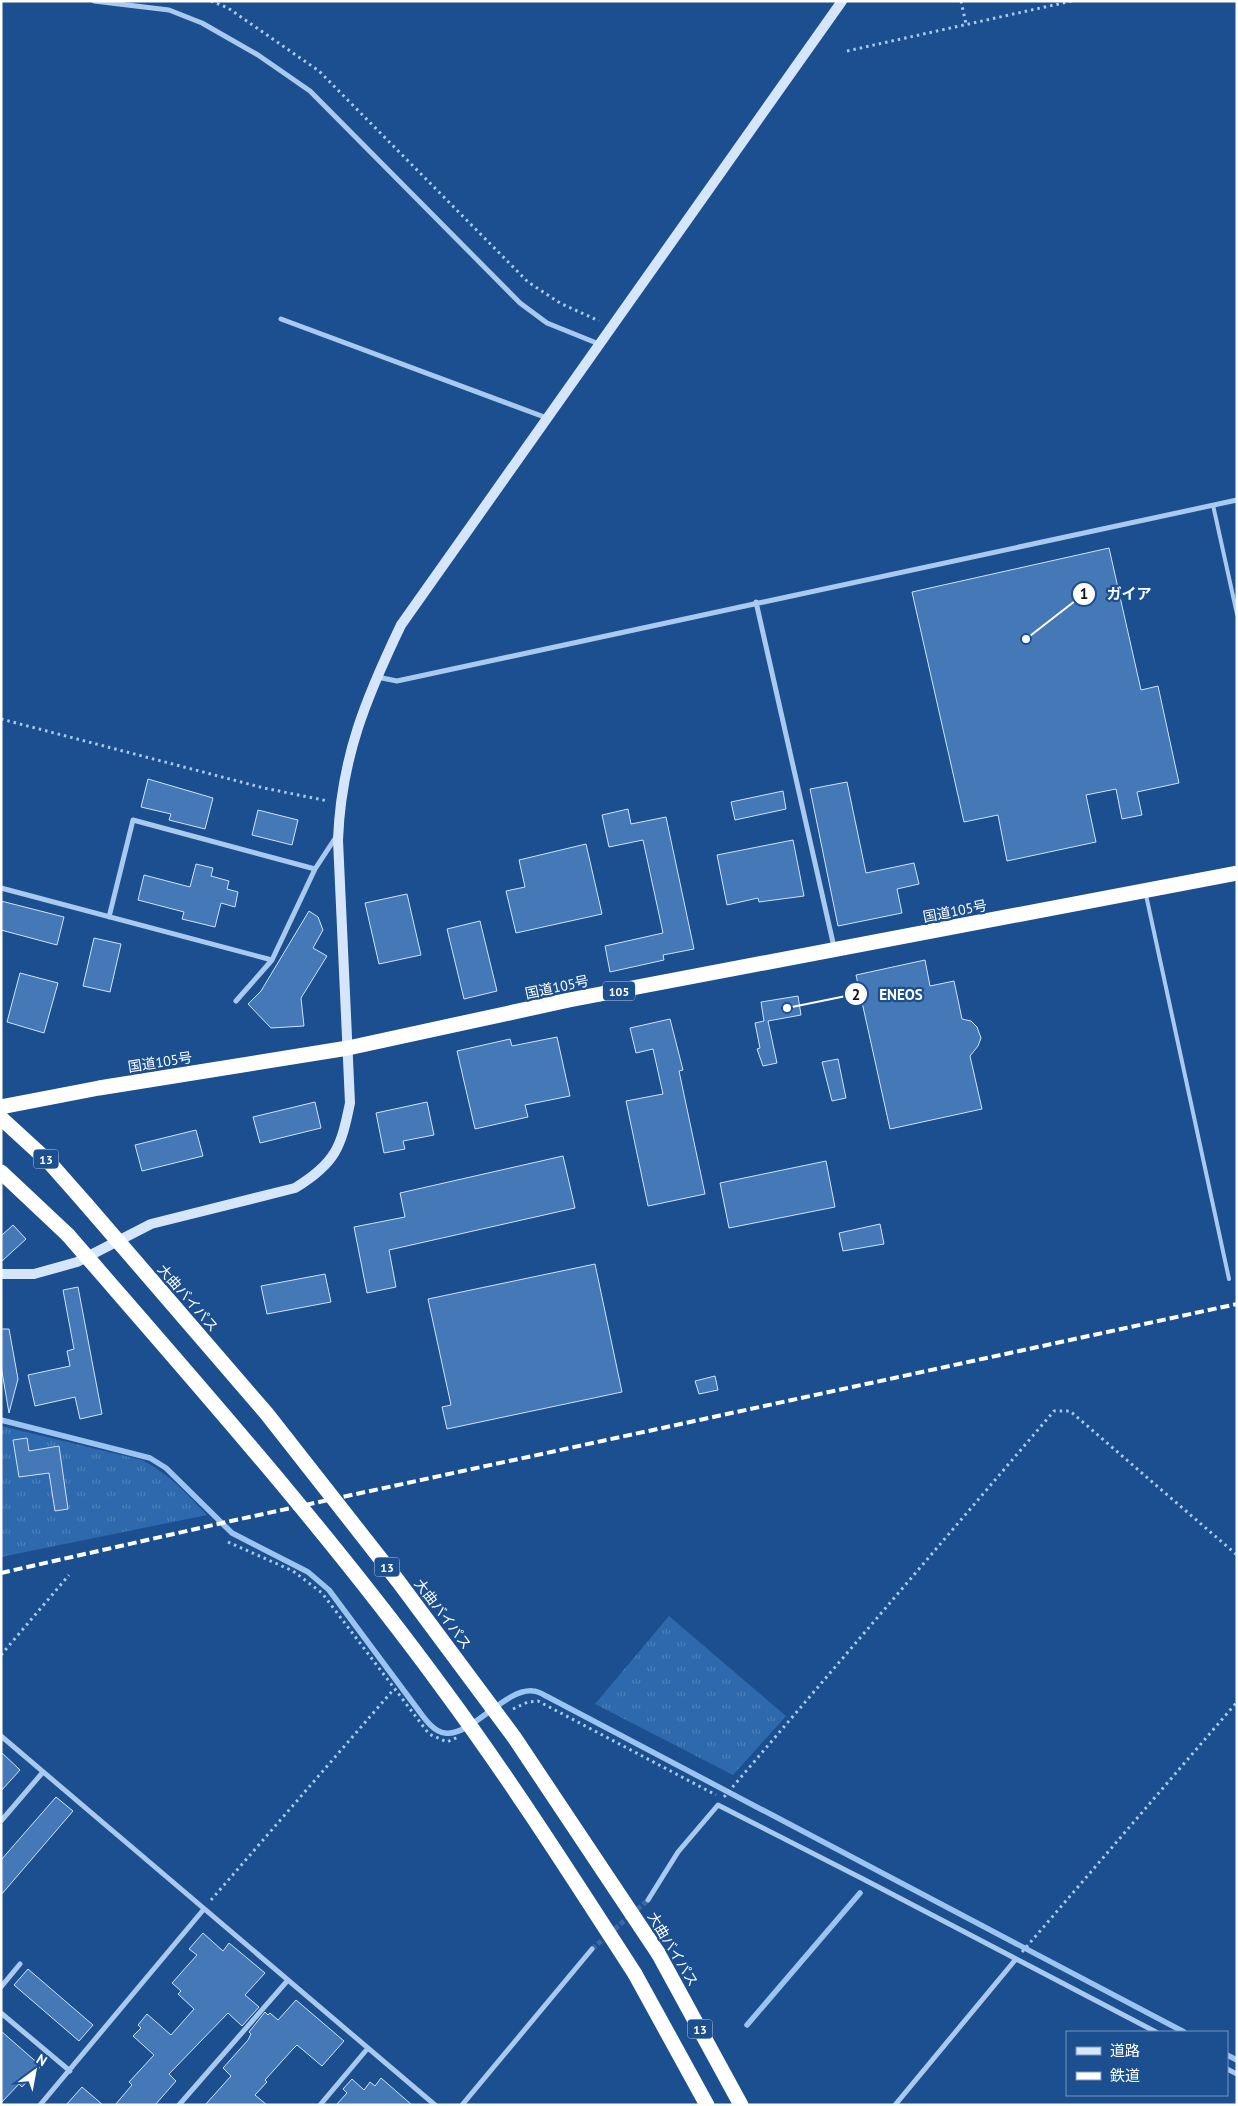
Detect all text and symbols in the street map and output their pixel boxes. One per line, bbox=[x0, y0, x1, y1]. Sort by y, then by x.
callout: ガイア bbox=[1071, 579, 1161, 609]
text: 1 bbox=[1080, 584, 1088, 603]
text: ガイア bbox=[1106, 584, 1152, 603]
street label: 国道105号 bbox=[921, 896, 989, 926]
street label: 国道105号 bbox=[523, 971, 591, 1003]
callout: ENEOS bbox=[844, 979, 932, 1009]
road number: 105 bbox=[603, 981, 635, 1000]
text: 2 bbox=[852, 985, 860, 1004]
text: ENEOS bbox=[879, 985, 923, 1004]
street label: 国道105号 bbox=[127, 1048, 193, 1076]
road number: 13 bbox=[34, 1150, 58, 1168]
street label: 大曲バイパス bbox=[154, 1260, 222, 1336]
road number: 13 bbox=[374, 1558, 400, 1576]
street label: 大曲バイパス bbox=[411, 1575, 475, 1653]
street label: 大曲バイパス bbox=[644, 1908, 702, 1990]
road number: 13 bbox=[688, 2020, 712, 2038]
legend bbox=[1066, 2031, 1228, 2096]
text: 道路 bbox=[1110, 2041, 1140, 2060]
north arrow bbox=[10, 2046, 60, 2096]
text: N bbox=[33, 2050, 51, 2070]
text: 鉄道 bbox=[1110, 2066, 1140, 2085]

